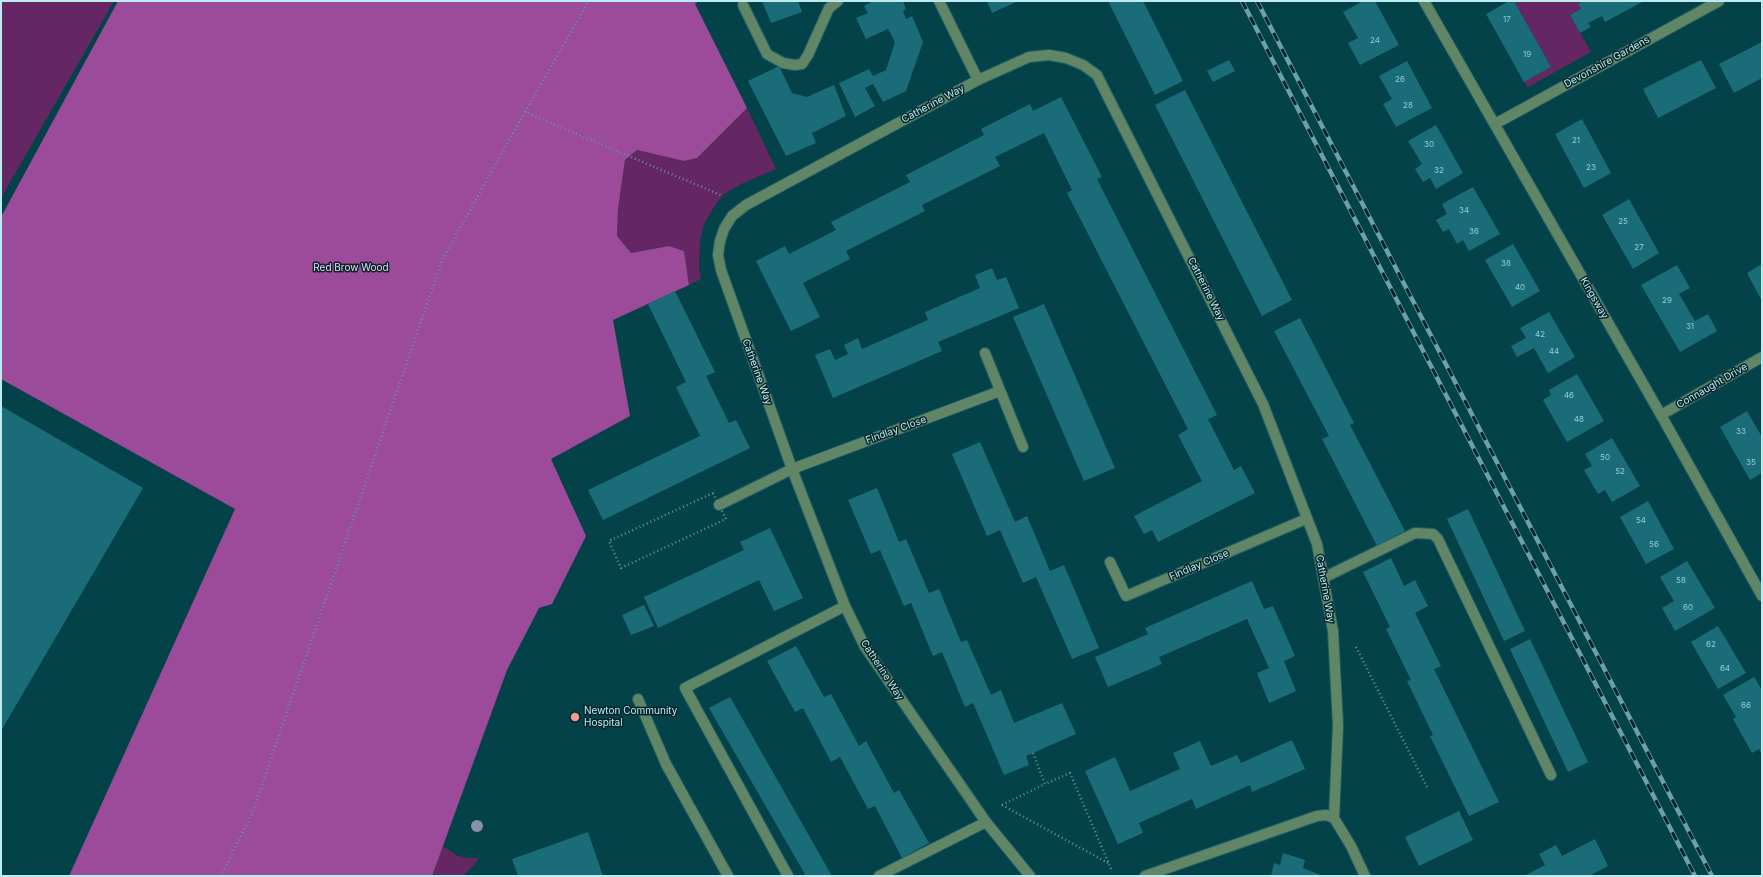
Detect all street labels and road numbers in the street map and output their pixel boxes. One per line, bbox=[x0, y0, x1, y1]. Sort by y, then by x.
street label: Devonshire Gardens bbox=[1562, 34, 1652, 90]
street label: Catherine Way bbox=[900, 82, 966, 126]
street label: Catherine Way bbox=[1185, 255, 1227, 323]
street label: Kingsway bbox=[1577, 275, 1611, 321]
street label: Catherine Way bbox=[740, 337, 774, 407]
street label: Connaught Drive bbox=[1675, 361, 1749, 411]
street label: Findlay Close bbox=[864, 414, 928, 446]
street label: Findlay Close bbox=[1167, 547, 1231, 583]
street label: Catherine Way bbox=[1313, 554, 1337, 624]
street label: Catherine Way bbox=[858, 638, 906, 702]

